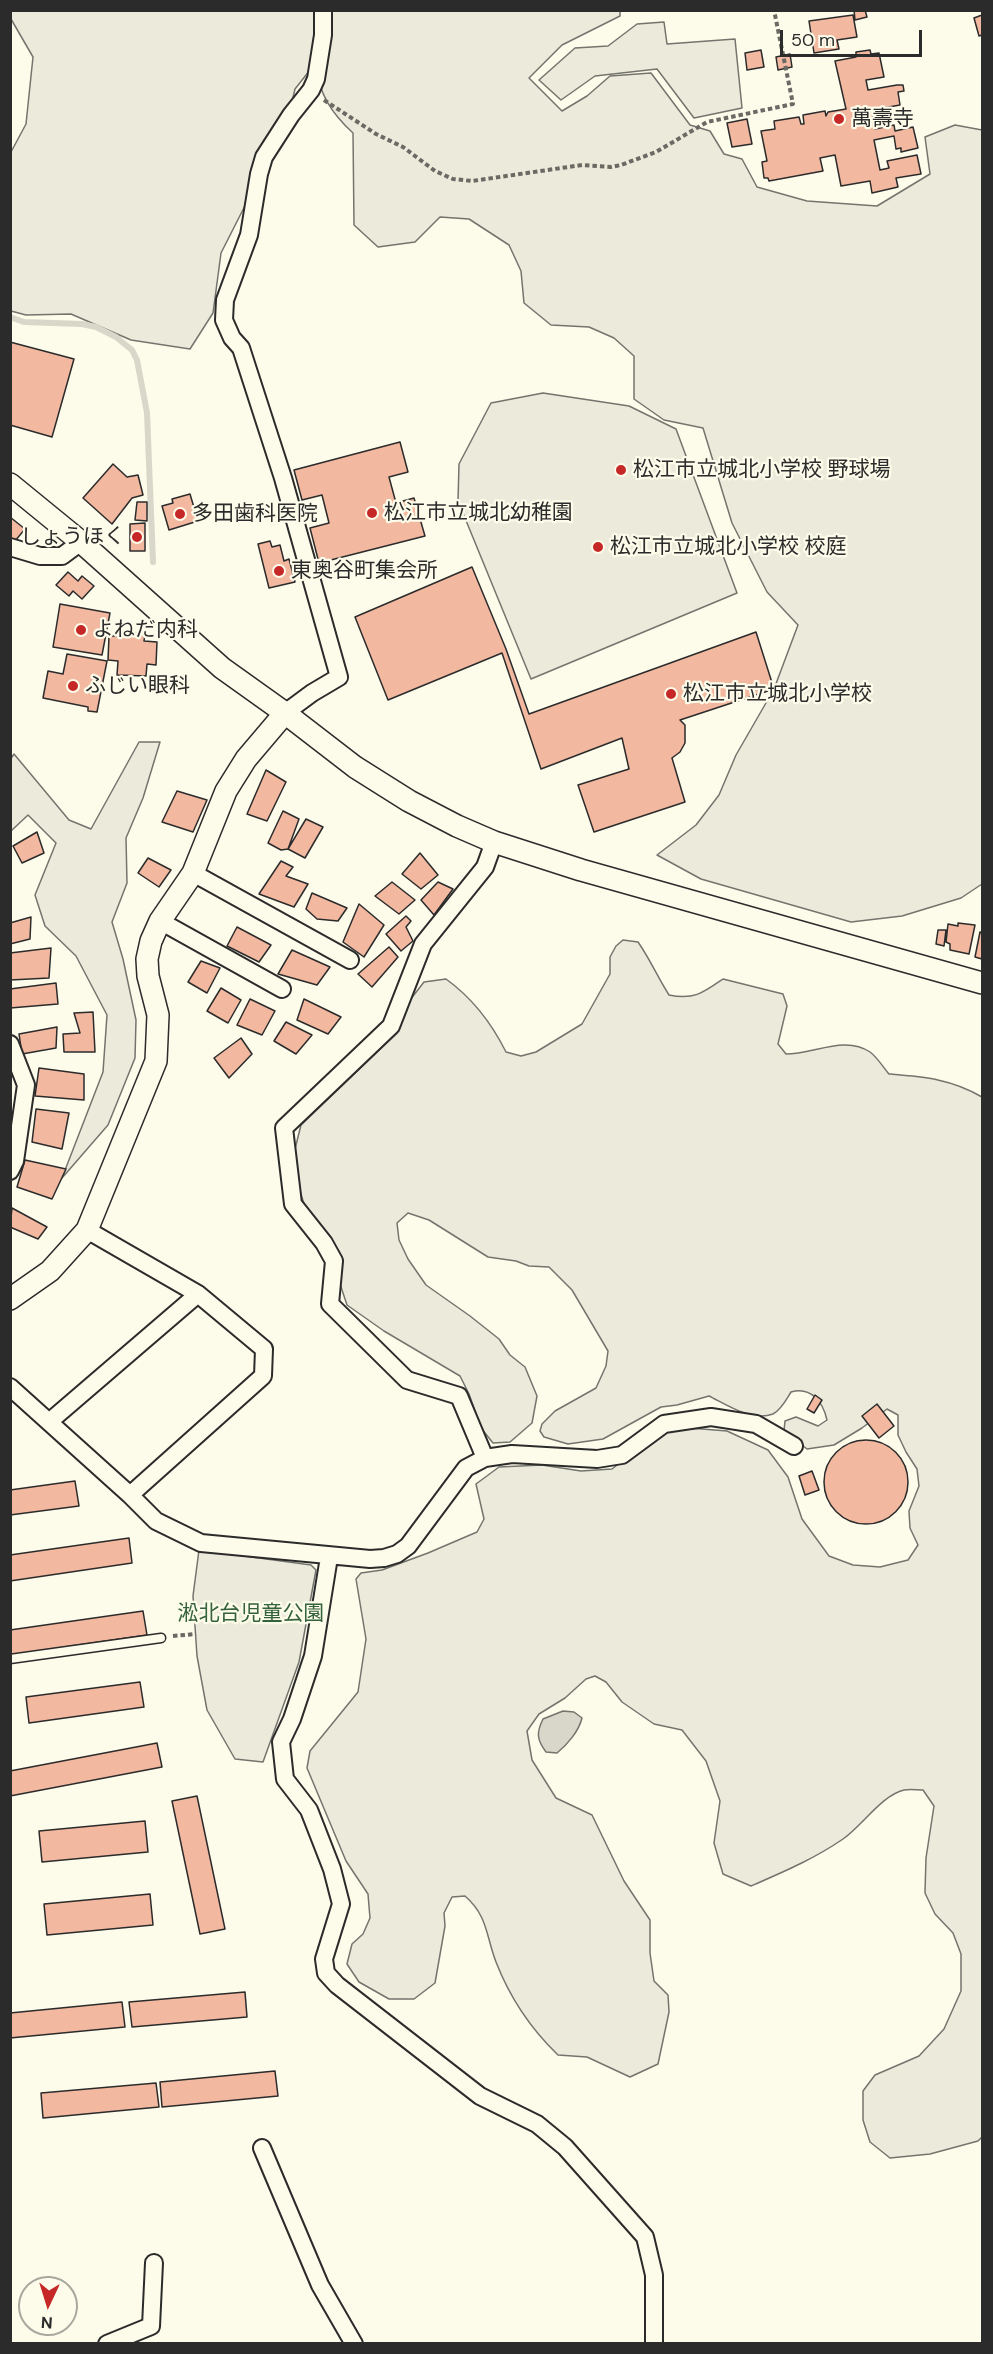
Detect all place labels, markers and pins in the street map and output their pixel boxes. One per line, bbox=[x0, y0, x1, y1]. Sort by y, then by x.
place label: 萬壽寺 bbox=[851, 106, 914, 132]
marker: 萬壽寺 bbox=[832, 112, 846, 126]
place label: 松江市立城北小学校 野球場 bbox=[633, 457, 891, 483]
marker: 松江市立城北小学校 野球場 bbox=[614, 463, 628, 477]
place label: 松江市立城北幼稚園 bbox=[384, 500, 573, 526]
place label: 多田歯科医院 bbox=[192, 501, 318, 527]
marker: 松江市立城北幼稚園 bbox=[365, 506, 379, 520]
marker: 多田歯科医院 bbox=[173, 507, 187, 521]
place label: しょうほく bbox=[20, 524, 125, 550]
marker: しょうほく bbox=[130, 530, 144, 544]
place label: 松江市立城北小学校 校庭 bbox=[610, 534, 847, 560]
marker: 松江市立城北小学校 校庭 bbox=[591, 540, 605, 554]
place label: 東奥谷町集会所 bbox=[291, 558, 438, 584]
marker: 東奥谷町集会所 bbox=[272, 564, 286, 578]
place label: よねだ内科 bbox=[93, 617, 198, 643]
marker: よねだ内科 bbox=[74, 623, 88, 637]
place label: ふじい眼科 bbox=[85, 673, 190, 699]
marker: ふじい眼科 bbox=[66, 679, 80, 693]
place label: 松江市立城北小学校 bbox=[683, 681, 872, 707]
marker: 松江市立城北小学校 bbox=[664, 687, 678, 701]

